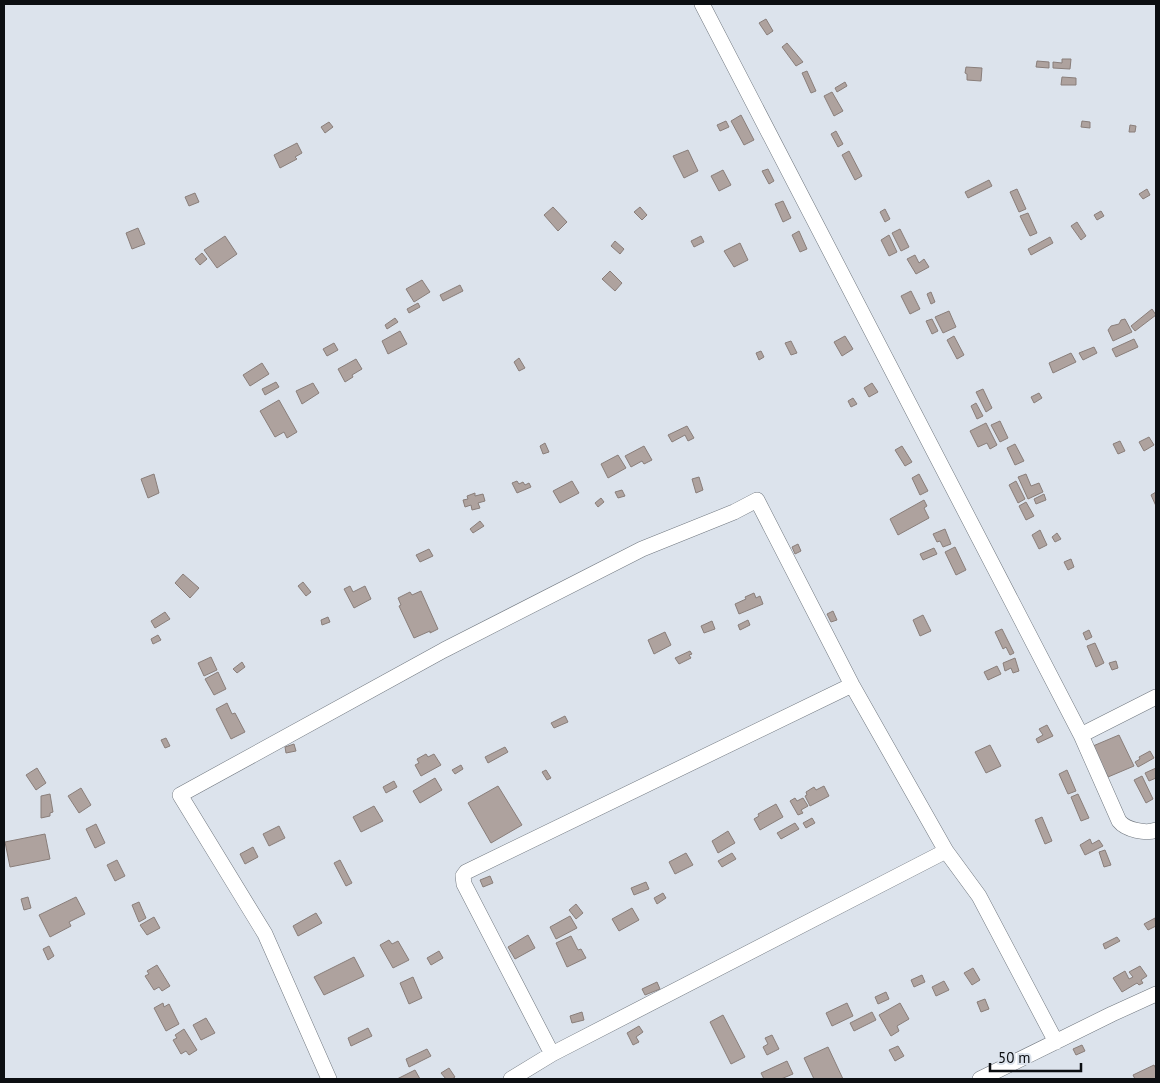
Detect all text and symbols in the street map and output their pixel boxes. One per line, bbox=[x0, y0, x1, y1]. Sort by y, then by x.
scale bar bbox=[990, 1040, 1081, 1072]
text: 50 m bbox=[998, 1048, 1031, 1067]

